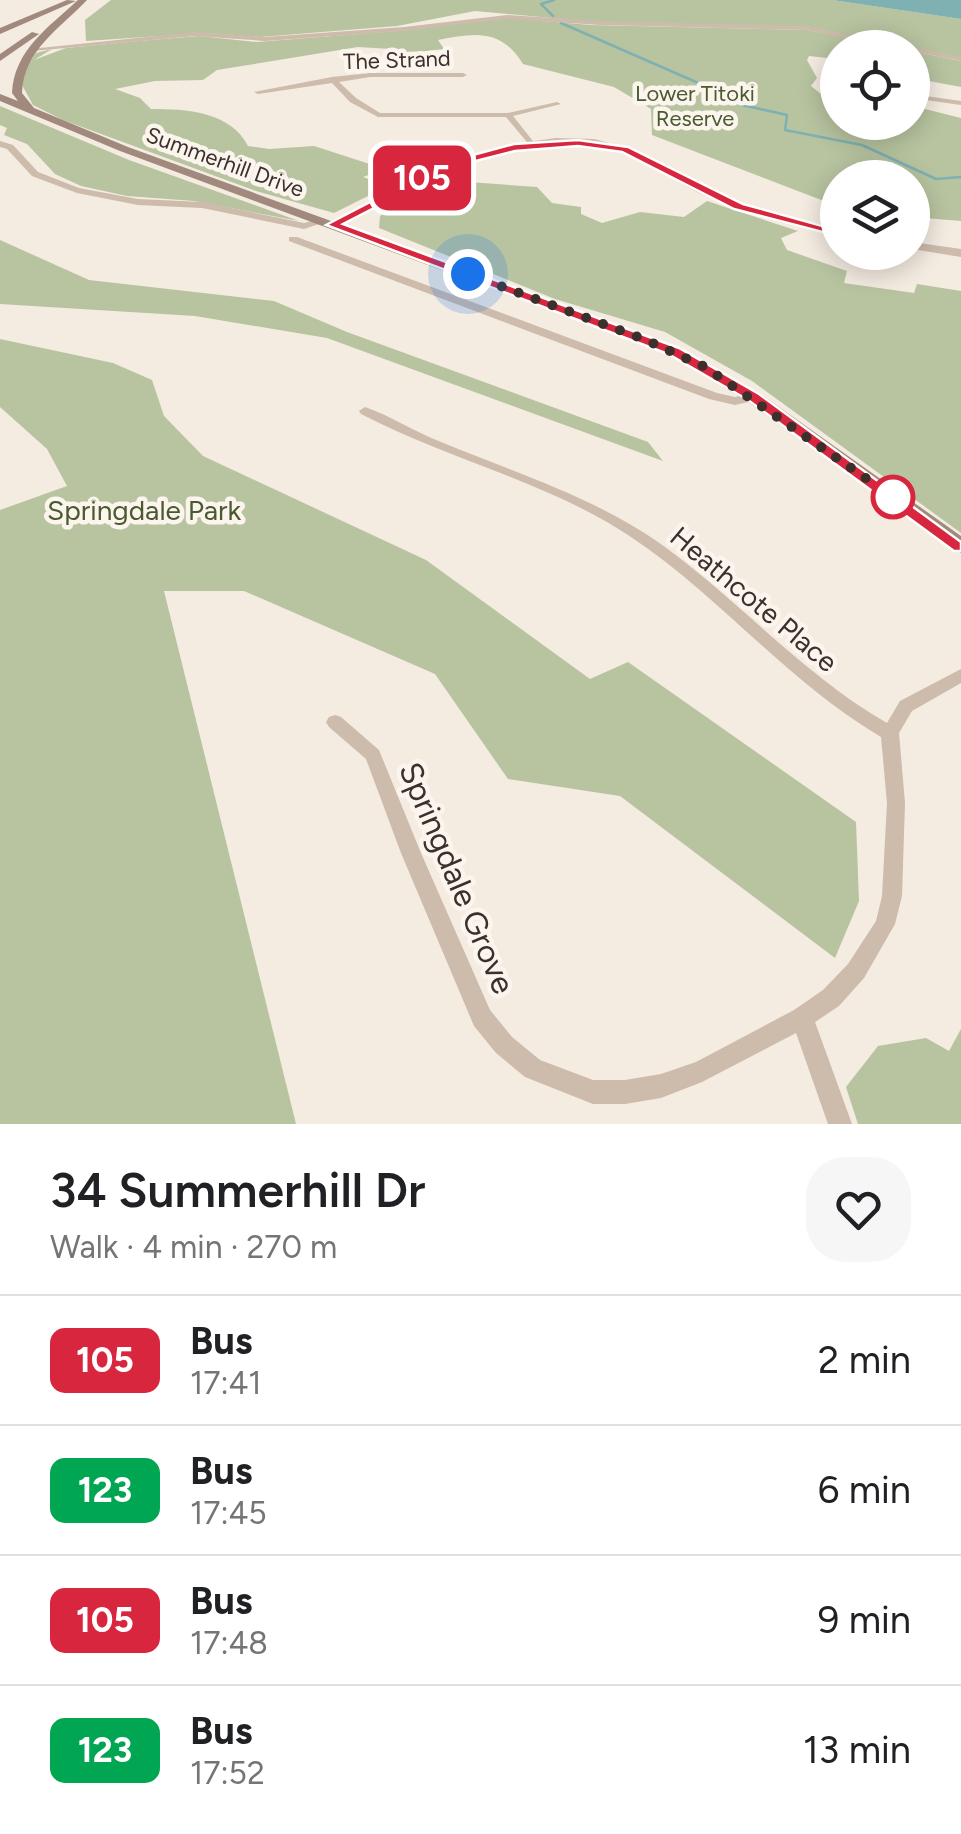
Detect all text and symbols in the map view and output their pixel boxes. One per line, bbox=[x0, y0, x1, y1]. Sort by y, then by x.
map controls bbox=[820, 30, 930, 270]
button: locate bbox=[820, 30, 930, 140]
street label: The Strand bbox=[343, 45, 451, 75]
park label: Lower Titoki Reserve bbox=[635, 80, 755, 132]
street label: Summerhill Drive bbox=[142, 121, 308, 203]
line badge: 105 bbox=[364, 146, 480, 210]
text: 105 bbox=[393, 157, 451, 199]
button: layers bbox=[820, 160, 930, 270]
your location bbox=[443, 249, 493, 299]
unlabelled marker bbox=[872, 476, 914, 518]
park label: Springdale Park bbox=[47, 493, 241, 527]
street label: Heathcote Place bbox=[663, 519, 845, 679]
street label: Springdale Grove bbox=[391, 756, 523, 1000]
button: heart bbox=[806, 1157, 911, 1262]
text: 34 Summerhill Dr bbox=[50, 1161, 425, 1219]
text: Walk · 4 min · 270 m bbox=[50, 1228, 337, 1266]
text: Bus bbox=[190, 1318, 253, 1364]
text: 2 min bbox=[818, 1337, 911, 1383]
text: 105 bbox=[76, 1339, 134, 1381]
text: 17:41 bbox=[190, 1364, 262, 1402]
text: Bus bbox=[190, 1448, 253, 1494]
text: 6 min bbox=[818, 1467, 911, 1513]
text: 123 bbox=[78, 1469, 132, 1511]
text: 17:45 bbox=[190, 1494, 267, 1532]
text: Bus bbox=[190, 1578, 253, 1624]
text: 9 min bbox=[818, 1597, 911, 1643]
text: 105 bbox=[76, 1599, 134, 1641]
text: 17:48 bbox=[190, 1624, 268, 1662]
text: Bus bbox=[190, 1708, 253, 1754]
text: 13 min bbox=[803, 1727, 911, 1773]
text: 123 bbox=[78, 1729, 132, 1771]
text: 17:52 bbox=[190, 1754, 265, 1792]

